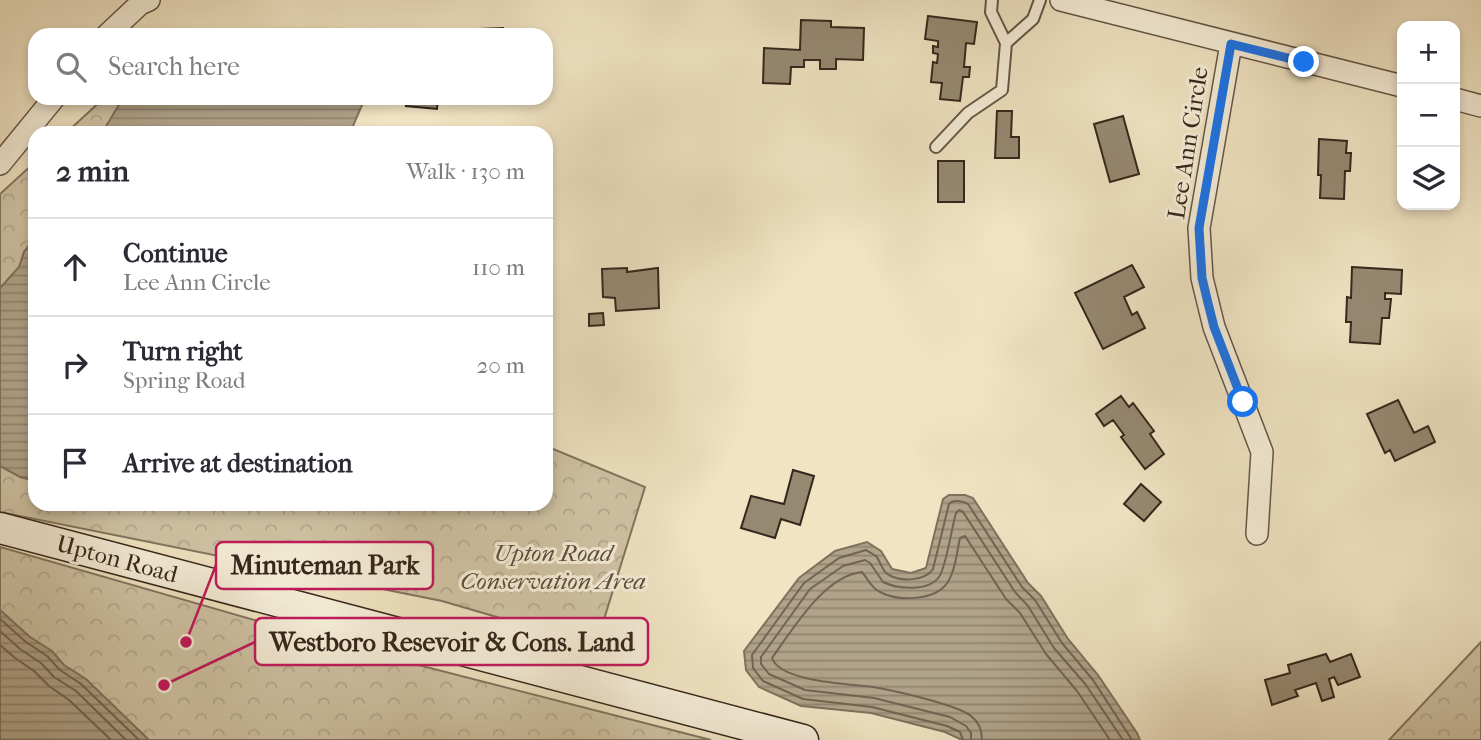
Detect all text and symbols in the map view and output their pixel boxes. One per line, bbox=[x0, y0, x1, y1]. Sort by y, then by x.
map controls bbox=[1397, 21, 1460, 210]
button: + bbox=[1397, 21, 1460, 84]
search box bbox=[28, 28, 553, 105]
route end bbox=[1288, 46, 1319, 77]
icon: search bbox=[52, 48, 90, 86]
text: Search here bbox=[108, 51, 240, 82]
street label: Lee Ann Circle bbox=[1162, 65, 1214, 221]
button: − bbox=[1397, 84, 1460, 147]
button: layers bbox=[1397, 147, 1460, 210]
text: 2 min bbox=[56, 154, 129, 189]
text: Walk · 130 m bbox=[406, 158, 525, 185]
text: Continue bbox=[123, 238, 228, 269]
icon: ahead bbox=[56, 248, 94, 286]
text: 110 m bbox=[472, 254, 525, 281]
text: Lee Ann Circle bbox=[123, 269, 271, 296]
text: Turn right bbox=[123, 336, 243, 367]
icon: right bbox=[56, 346, 94, 384]
text: 20 m bbox=[476, 352, 525, 379]
text: Spring Road bbox=[123, 367, 246, 394]
route start bbox=[1227, 386, 1258, 417]
icon: arrive bbox=[56, 444, 94, 482]
text: Arrive at destination bbox=[123, 448, 353, 479]
street label: Upton Road bbox=[53, 529, 182, 589]
park label: Upton Road Conservation Area bbox=[460, 539, 646, 595]
callout: Minuteman Park bbox=[216, 542, 433, 589]
text: Minuteman Park bbox=[230, 550, 421, 581]
callout: Westboro Resevoir & Cons. Land bbox=[255, 618, 648, 665]
text: Westboro Resevoir & Cons. Land bbox=[269, 627, 635, 658]

